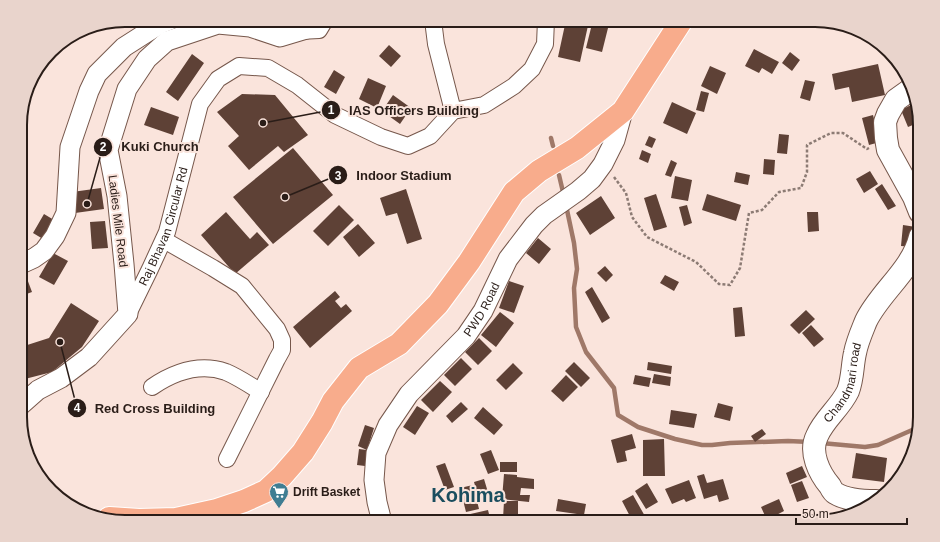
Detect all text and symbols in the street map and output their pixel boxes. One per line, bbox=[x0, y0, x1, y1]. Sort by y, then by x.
callout: IAS Officers Building bbox=[321, 97, 487, 122]
text: 1 bbox=[328, 103, 335, 117]
text: IAS Officers Building bbox=[349, 103, 479, 118]
callout: Kuki Church bbox=[93, 134, 206, 159]
text: Kuki Church bbox=[121, 139, 199, 154]
text: 2 bbox=[100, 140, 107, 154]
callout: Indoor Stadium bbox=[328, 163, 460, 188]
street label: Raj Bhavan Circular Rd bbox=[136, 165, 191, 288]
text: Indoor Stadium bbox=[356, 168, 452, 183]
text: 3 bbox=[335, 169, 342, 183]
street label: Ladies Mile Road bbox=[105, 174, 131, 268]
street label: PWD Road bbox=[461, 280, 503, 339]
street label: Chandmari road bbox=[821, 341, 864, 425]
callout: Red Cross Building bbox=[67, 396, 223, 421]
text: 4 bbox=[74, 401, 81, 415]
text: Red Cross Building bbox=[95, 401, 215, 416]
supermarket icon: Drift Basket bbox=[268, 481, 290, 509]
district label: Kohima bbox=[431, 484, 506, 506]
place label: Drift Basket bbox=[293, 485, 360, 499]
scale bar bbox=[796, 500, 907, 526]
text: 50 m bbox=[802, 507, 829, 521]

